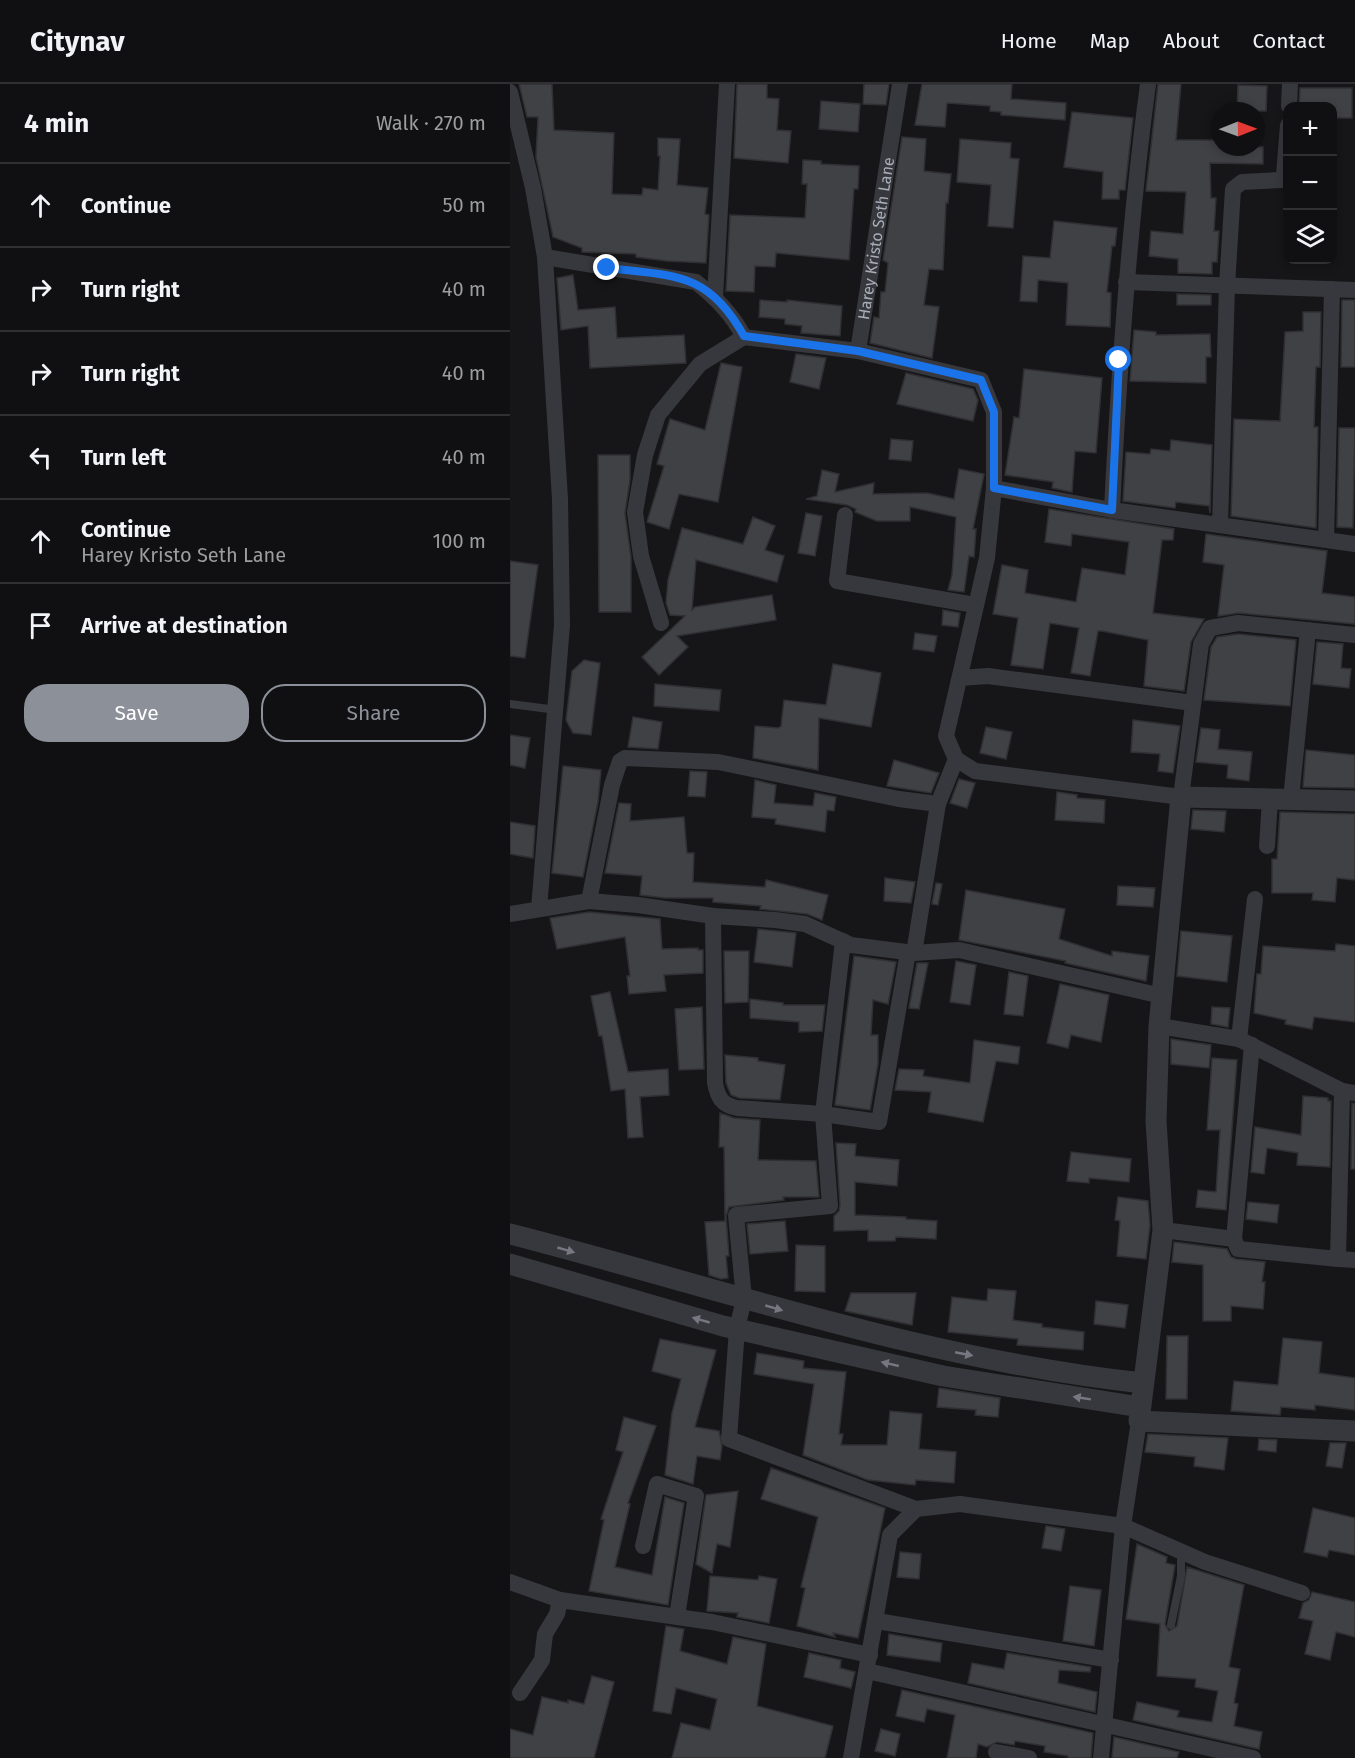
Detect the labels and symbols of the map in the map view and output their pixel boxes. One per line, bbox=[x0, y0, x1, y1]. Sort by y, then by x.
north arrow bbox=[1211, 102, 1265, 156]
street label: Harey Kristo Seth Lane bbox=[854, 156, 898, 321]
route end bbox=[593, 254, 619, 280]
route start bbox=[1105, 346, 1131, 372]
one-way arrow bbox=[558, 1246, 576, 1255]
one-way arrow bbox=[766, 1304, 784, 1313]
one-way arrow bbox=[692, 1314, 710, 1324]
one-way arrow bbox=[955, 1350, 974, 1359]
one-way arrow bbox=[881, 1359, 900, 1369]
one-way arrow bbox=[1073, 1393, 1092, 1402]

